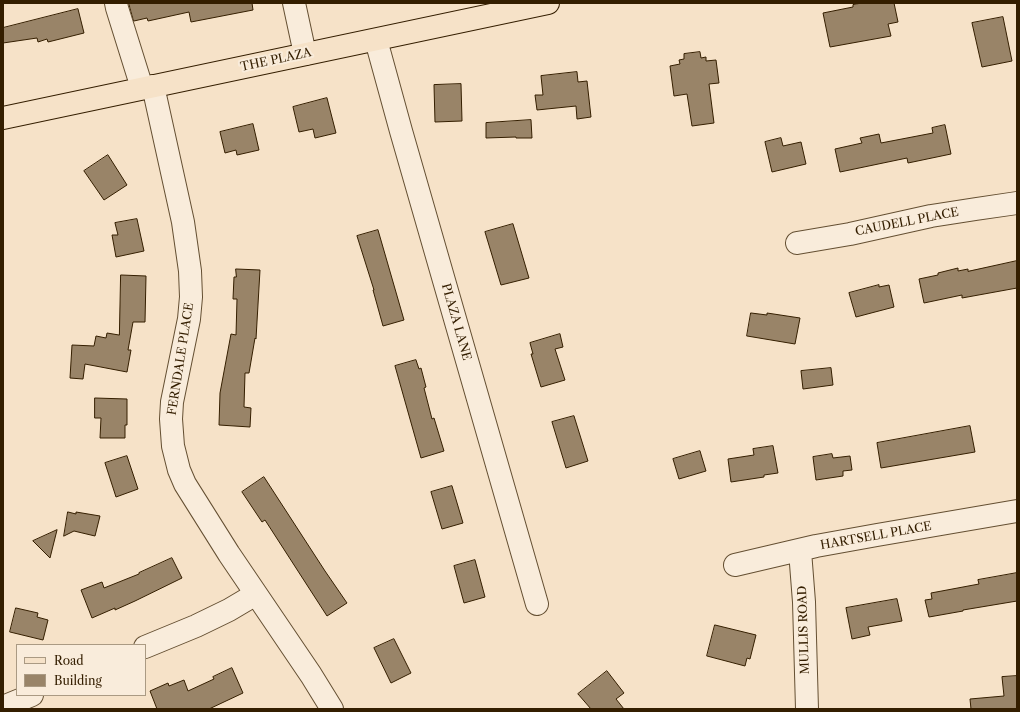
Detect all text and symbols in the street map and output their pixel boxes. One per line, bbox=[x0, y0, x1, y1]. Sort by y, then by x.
street label: THE PLAZA bbox=[239, 45, 313, 75]
street label: CAUDELL PLACE bbox=[854, 205, 960, 239]
street label: PLAZA LANE bbox=[438, 282, 474, 362]
street label: FERNDALE PLACE bbox=[165, 302, 197, 416]
street label: HARTSELL PLACE bbox=[819, 519, 933, 553]
street label: MULLIS ROAD bbox=[795, 585, 813, 675]
legend bbox=[16, 644, 146, 696]
text: Road bbox=[54, 653, 84, 668]
text: Building bbox=[54, 673, 102, 688]

